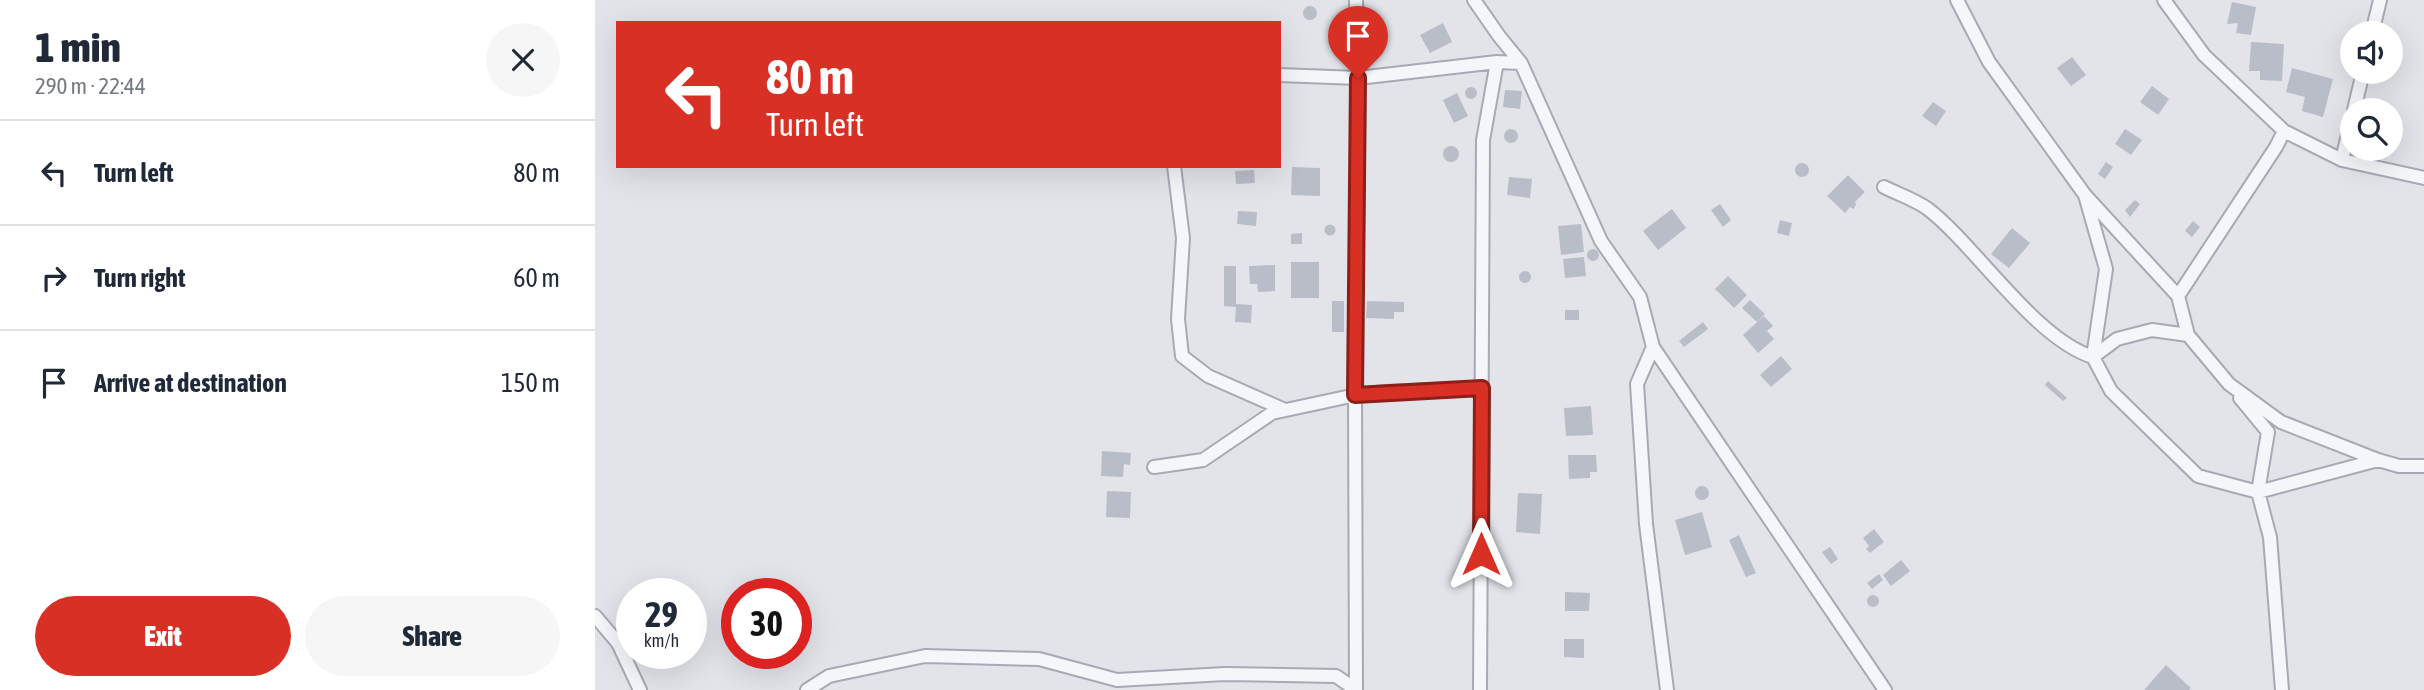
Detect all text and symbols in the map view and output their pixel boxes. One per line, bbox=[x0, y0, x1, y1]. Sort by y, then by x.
pin bbox=[1328, 6, 1388, 78]
icon: arrive bbox=[1339, 17, 1377, 55]
map controls bbox=[2340, 21, 2403, 161]
button: sound bbox=[2340, 21, 2403, 84]
text: 1 min bbox=[35, 23, 121, 71]
button: close bbox=[486, 23, 560, 97]
text: 80 m bbox=[766, 48, 854, 104]
icon: left bbox=[651, 49, 742, 140]
text: 290 m · 22:44 bbox=[35, 73, 146, 99]
button: search bbox=[2340, 98, 2403, 161]
text: Turn left bbox=[766, 106, 864, 143]
icon: left bbox=[35, 154, 73, 192]
text: Turn left bbox=[94, 158, 174, 188]
text: 80 m bbox=[513, 158, 560, 188]
icon: right bbox=[35, 259, 73, 297]
text: Turn right bbox=[94, 263, 185, 293]
text: 60 m bbox=[513, 263, 560, 293]
icon: arrive bbox=[35, 364, 73, 402]
text: Arrive at destination bbox=[94, 368, 287, 398]
text: 150 m bbox=[501, 368, 560, 398]
position arrow bbox=[1444, 517, 1518, 591]
speed limit sign: 30 bbox=[721, 578, 812, 669]
text: 29 bbox=[645, 594, 678, 634]
button: Exit bbox=[35, 596, 291, 676]
button: Share bbox=[305, 596, 560, 676]
text: km/h bbox=[644, 630, 679, 651]

